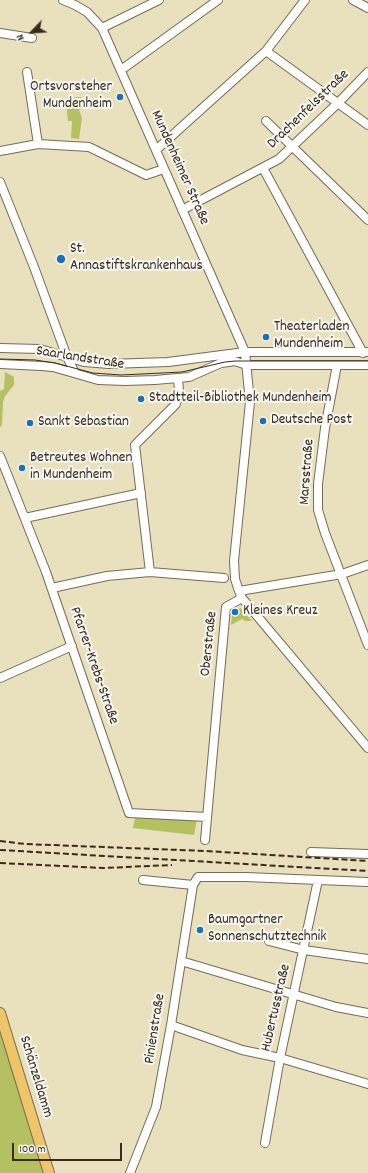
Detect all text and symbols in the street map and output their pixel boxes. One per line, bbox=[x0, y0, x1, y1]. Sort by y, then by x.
north arrow bbox=[12, 12, 52, 52]
text: N bbox=[13, 31, 30, 43]
street label: Drachenfelsstraße bbox=[264, 66, 354, 154]
place label: Ortsvorsteher Mundenheim bbox=[30, 79, 112, 114]
marker: Ortsvorsteher Mundenheim bbox=[115, 92, 125, 102]
street label: Mundenheimer Straße bbox=[146, 108, 212, 228]
place label: St. Annastiftskrankenhaus bbox=[70, 241, 203, 276]
marker: St. Annastiftskrankenhaus bbox=[55, 253, 67, 265]
place label: Theaterladen Mundenheim bbox=[274, 319, 349, 354]
marker: Theaterladen Mundenheim bbox=[261, 332, 271, 342]
street label: Saarlandstraße bbox=[35, 343, 125, 375]
place label: Stadtteil-Bibliothek Mundenheim bbox=[149, 390, 332, 408]
marker: Stadtteil-Bibliothek Mundenheim bbox=[136, 394, 146, 404]
place label: Deutsche Post bbox=[271, 412, 352, 430]
place label: Sankt Sebastian bbox=[38, 414, 129, 432]
marker: Deutsche Post bbox=[258, 416, 268, 426]
marker: Sankt Sebastian bbox=[25, 418, 35, 428]
street label: Marsstraße bbox=[297, 439, 319, 505]
place label: Betreutes Wohnen in Mundenheim bbox=[30, 450, 132, 485]
marker: Betreutes Wohnen in Mundenheim bbox=[17, 463, 27, 473]
place label: Kleines Kreuz bbox=[243, 603, 317, 621]
street label: Pfarrer-Krebs-Straße bbox=[64, 605, 122, 727]
marker: Kleines Kreuz bbox=[230, 607, 240, 617]
street label: Oberstraße bbox=[198, 611, 222, 677]
place label: Baumgartner Sonnenschutztechnik bbox=[208, 912, 326, 947]
marker: Baumgartner Sonnenschutztechnik bbox=[195, 925, 205, 935]
street label: Hubertusstraße bbox=[258, 962, 296, 1054]
street label: Pinienstraße bbox=[142, 993, 170, 1065]
street label: Schänzeldamm bbox=[14, 1034, 56, 1120]
scale bar bbox=[14, 1135, 124, 1161]
text: 100 m bbox=[19, 1141, 46, 1158]

